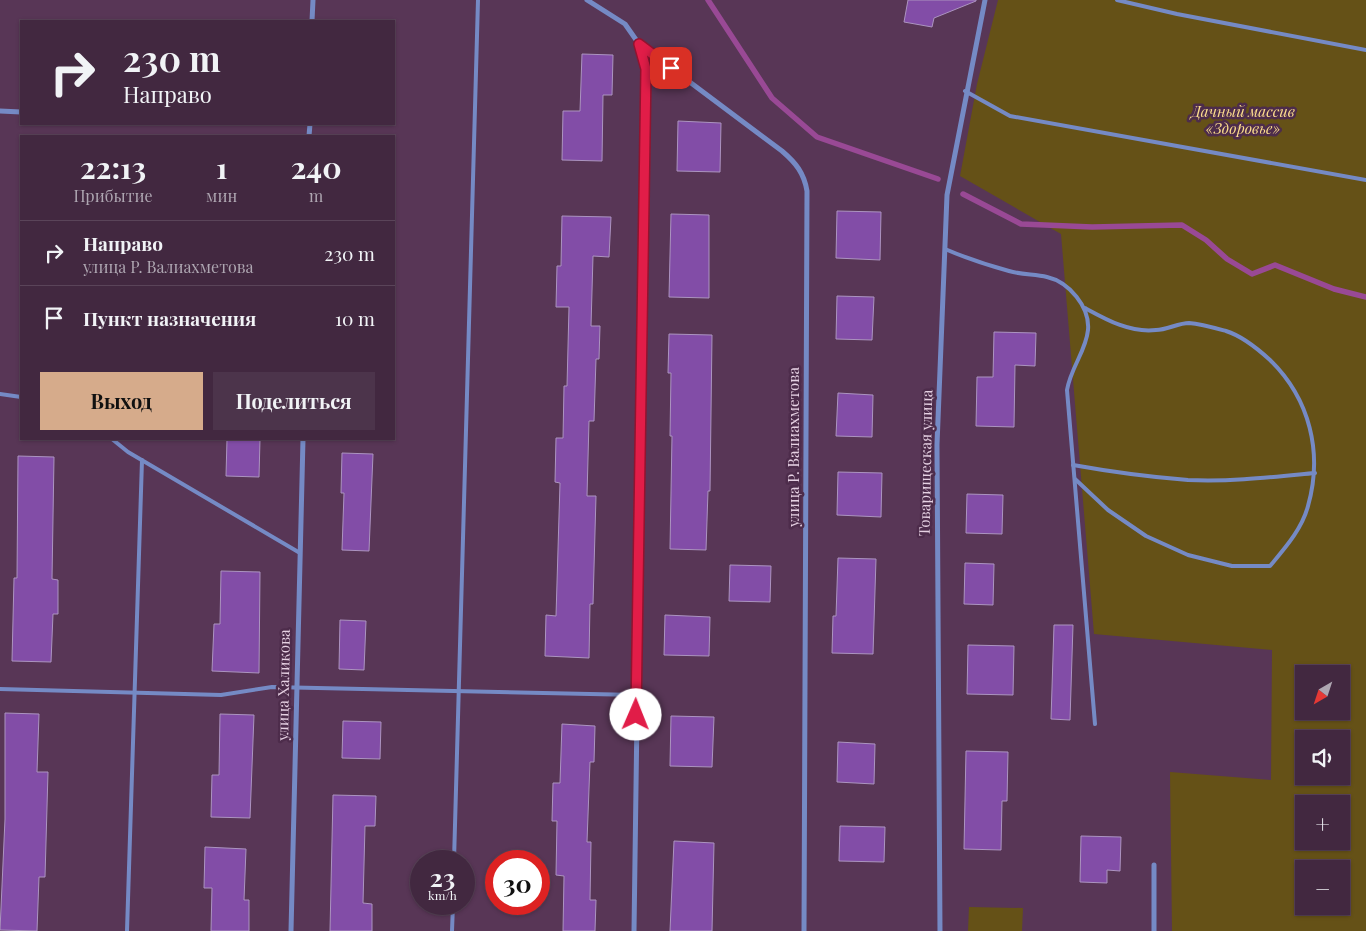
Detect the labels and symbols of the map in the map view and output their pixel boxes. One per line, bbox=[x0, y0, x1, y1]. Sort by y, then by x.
pin bbox=[650, 47, 692, 89]
park label: Дачный массив «Здоровье» bbox=[1188, 101, 1295, 138]
street label: улица Р. Валиахметова bbox=[783, 367, 803, 528]
street label: Товарищеская улица bbox=[914, 389, 936, 536]
street label: улица Халикова bbox=[272, 629, 294, 742]
north arrow bbox=[1295, 665, 1350, 720]
position arrow bbox=[609, 688, 661, 740]
speed limit sign: 30 bbox=[485, 850, 550, 915]

